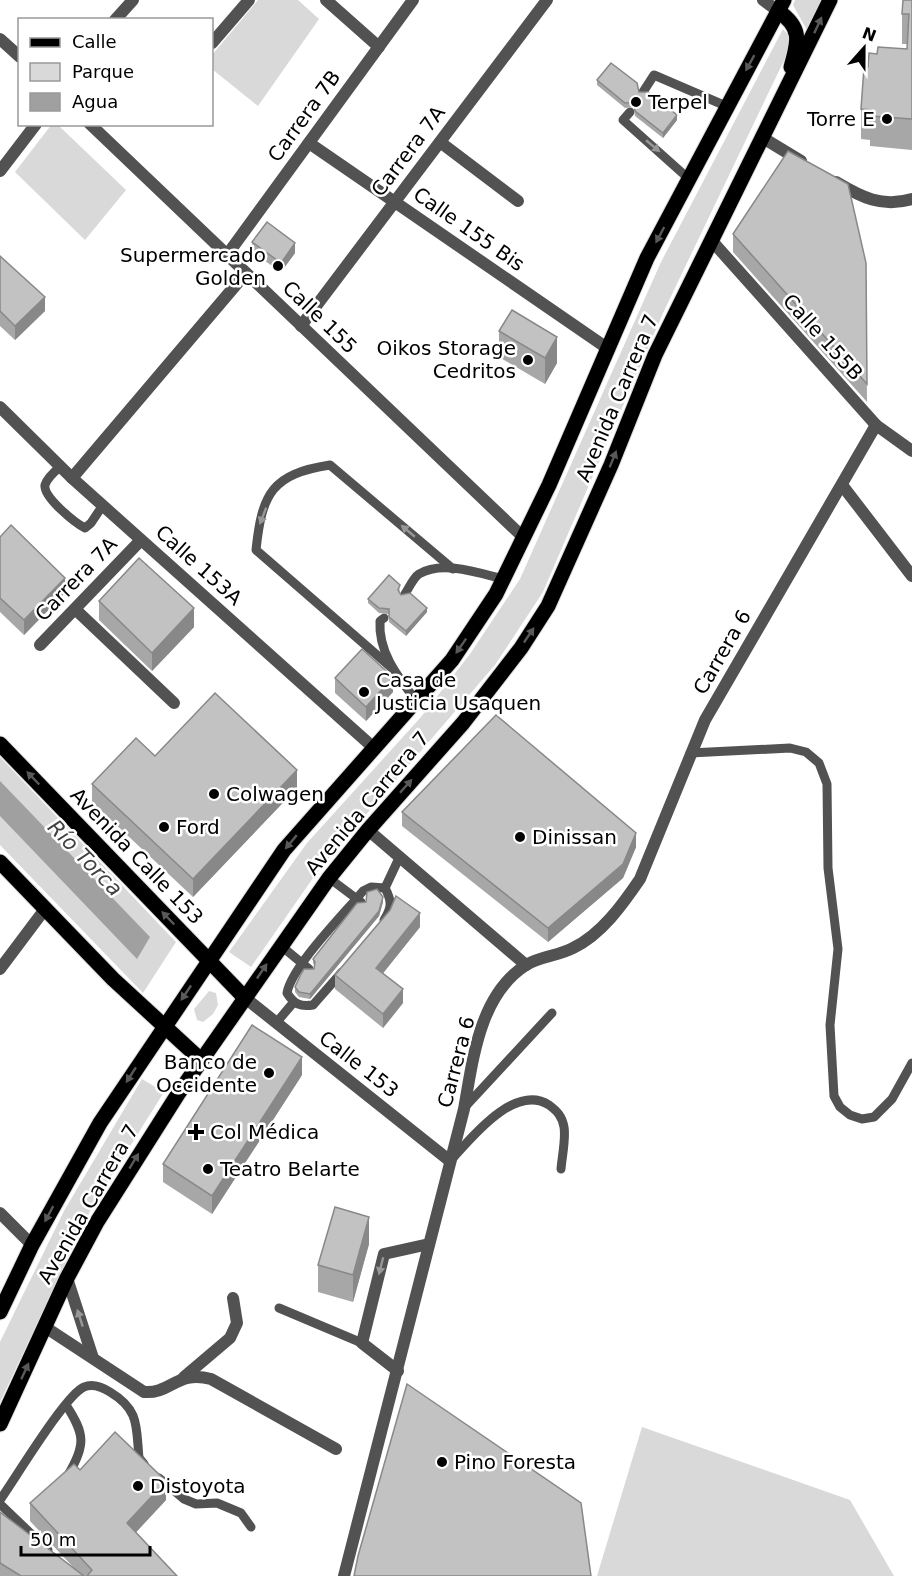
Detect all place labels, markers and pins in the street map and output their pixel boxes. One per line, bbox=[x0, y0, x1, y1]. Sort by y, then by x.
place label: Terpel bbox=[647, 90, 708, 114]
marker: Terpel bbox=[629, 95, 643, 109]
place label: Torre E bbox=[806, 107, 875, 131]
marker: Torre E bbox=[880, 112, 894, 126]
place label: Supermercado Golden bbox=[120, 243, 266, 290]
marker: Supermercado Golden bbox=[271, 259, 285, 273]
place label: Oikos Storage Cedritos bbox=[377, 336, 516, 383]
marker: Oikos Storage Cedritos bbox=[521, 353, 535, 367]
place label: Casa de Justicia Usaquen bbox=[374, 668, 541, 715]
marker: Casa de Justicia Usaquen bbox=[357, 685, 371, 699]
place label: Colwagen bbox=[226, 782, 324, 806]
marker: Colwagen bbox=[207, 787, 221, 801]
place label: Ford bbox=[176, 815, 220, 839]
marker: Ford bbox=[157, 820, 171, 834]
place label: Dinissan bbox=[532, 825, 617, 849]
marker: Dinissan bbox=[513, 830, 527, 844]
place label: Banco de Occidente bbox=[156, 1050, 257, 1097]
marker: Banco de Occidente bbox=[262, 1066, 276, 1080]
place label: Col Médica bbox=[210, 1120, 319, 1144]
marker: Col Médica bbox=[187, 1123, 205, 1141]
place label: Teatro Belarte bbox=[219, 1157, 360, 1181]
marker: Teatro Belarte bbox=[201, 1162, 215, 1176]
place label: Pino Foresta bbox=[454, 1450, 576, 1474]
marker: Pino Foresta bbox=[435, 1455, 449, 1469]
place label: Distoyota bbox=[150, 1474, 246, 1498]
marker: Distoyota bbox=[131, 1479, 145, 1493]

